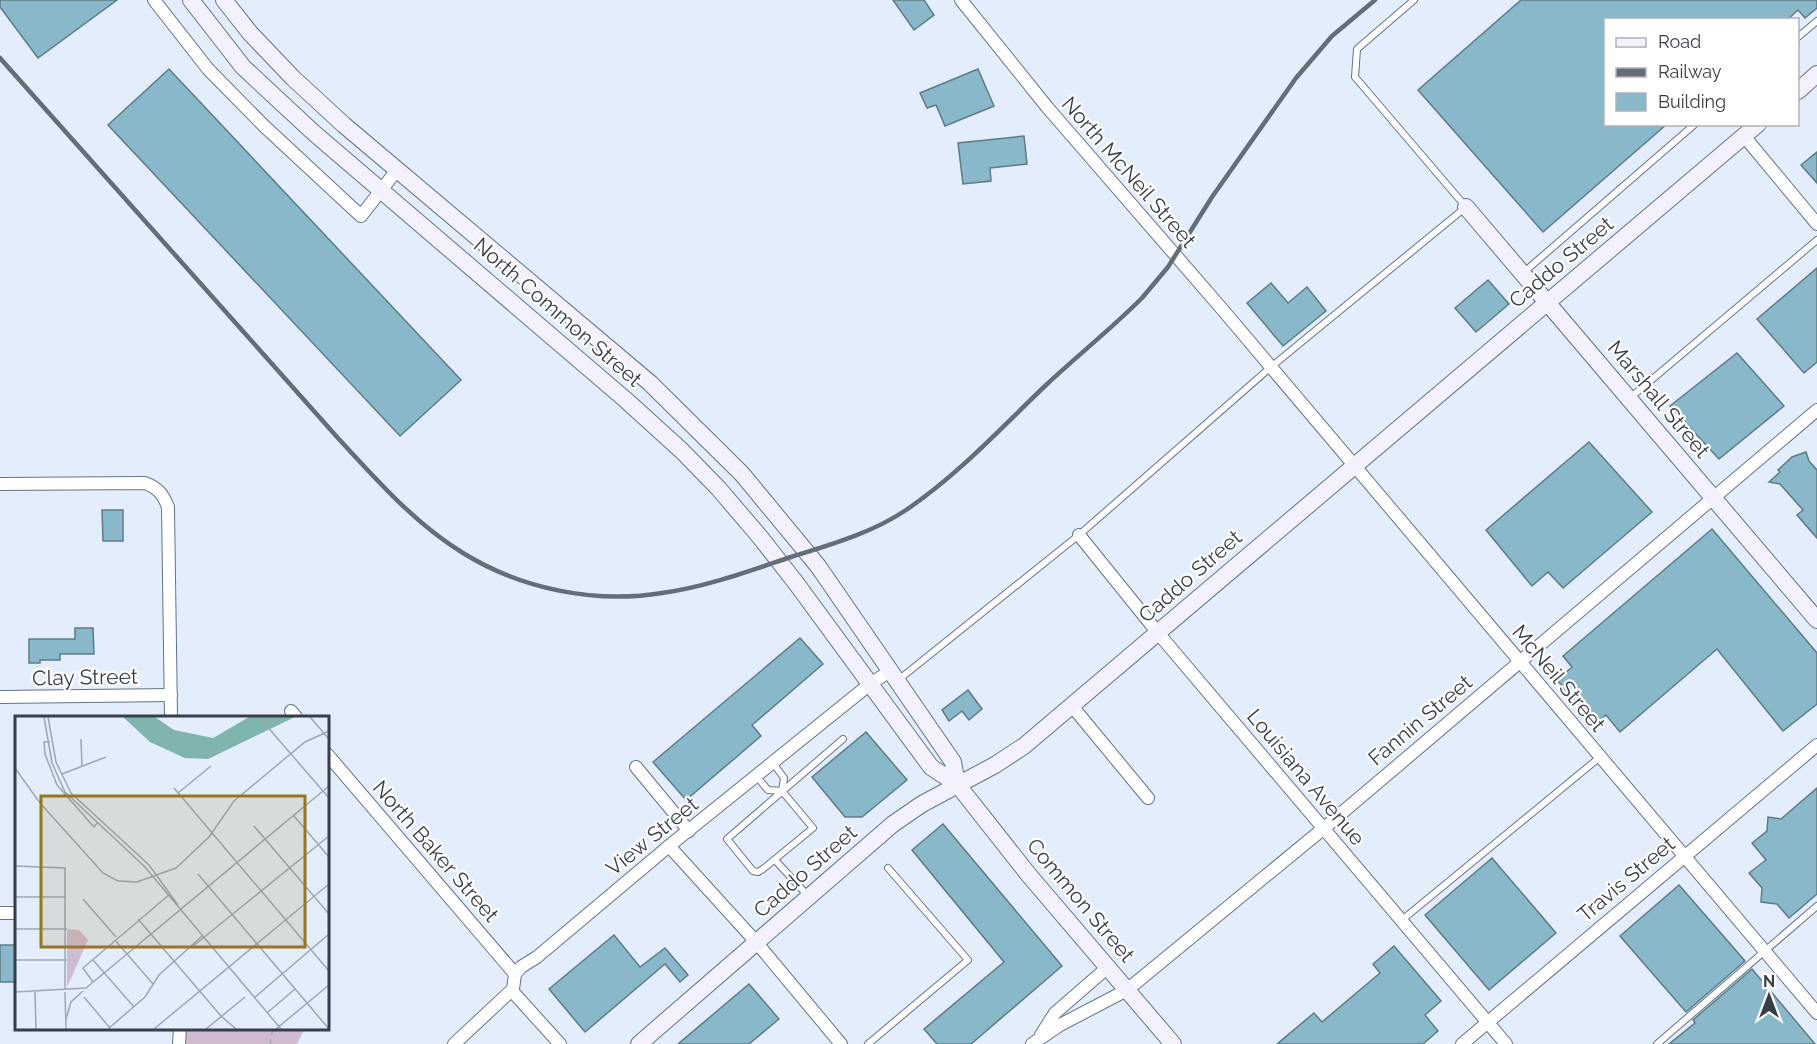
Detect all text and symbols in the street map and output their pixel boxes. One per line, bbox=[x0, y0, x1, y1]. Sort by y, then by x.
legend bbox=[1604, 18, 1799, 126]
text: Road bbox=[1658, 31, 1701, 52]
text: Railway bbox=[1658, 61, 1722, 82]
street label: North McNeil Street bbox=[1057, 91, 1201, 253]
text: Building bbox=[1658, 91, 1726, 112]
street label: Caddo Street bbox=[1504, 211, 1618, 313]
street label: North Common Street bbox=[469, 232, 647, 392]
street label: Marshall Street bbox=[1603, 335, 1715, 463]
street label: Caddo Street bbox=[1133, 525, 1247, 627]
street label: McNeil Street bbox=[1507, 620, 1611, 736]
street label: Clay Street bbox=[32, 664, 138, 690]
street label: Fannin Street bbox=[1363, 670, 1477, 770]
street label: Louisiana Avenue bbox=[1242, 704, 1370, 850]
inset map bbox=[15, 716, 328, 1029]
street label: North Baker Street bbox=[368, 775, 504, 927]
street label: View Street bbox=[601, 791, 703, 881]
street label: Caddo Street bbox=[748, 820, 862, 922]
street label: Travis Street bbox=[1572, 831, 1680, 927]
street label: Common Street bbox=[1022, 833, 1140, 967]
north arrow bbox=[1739, 966, 1799, 1026]
text: N bbox=[1763, 972, 1775, 991]

